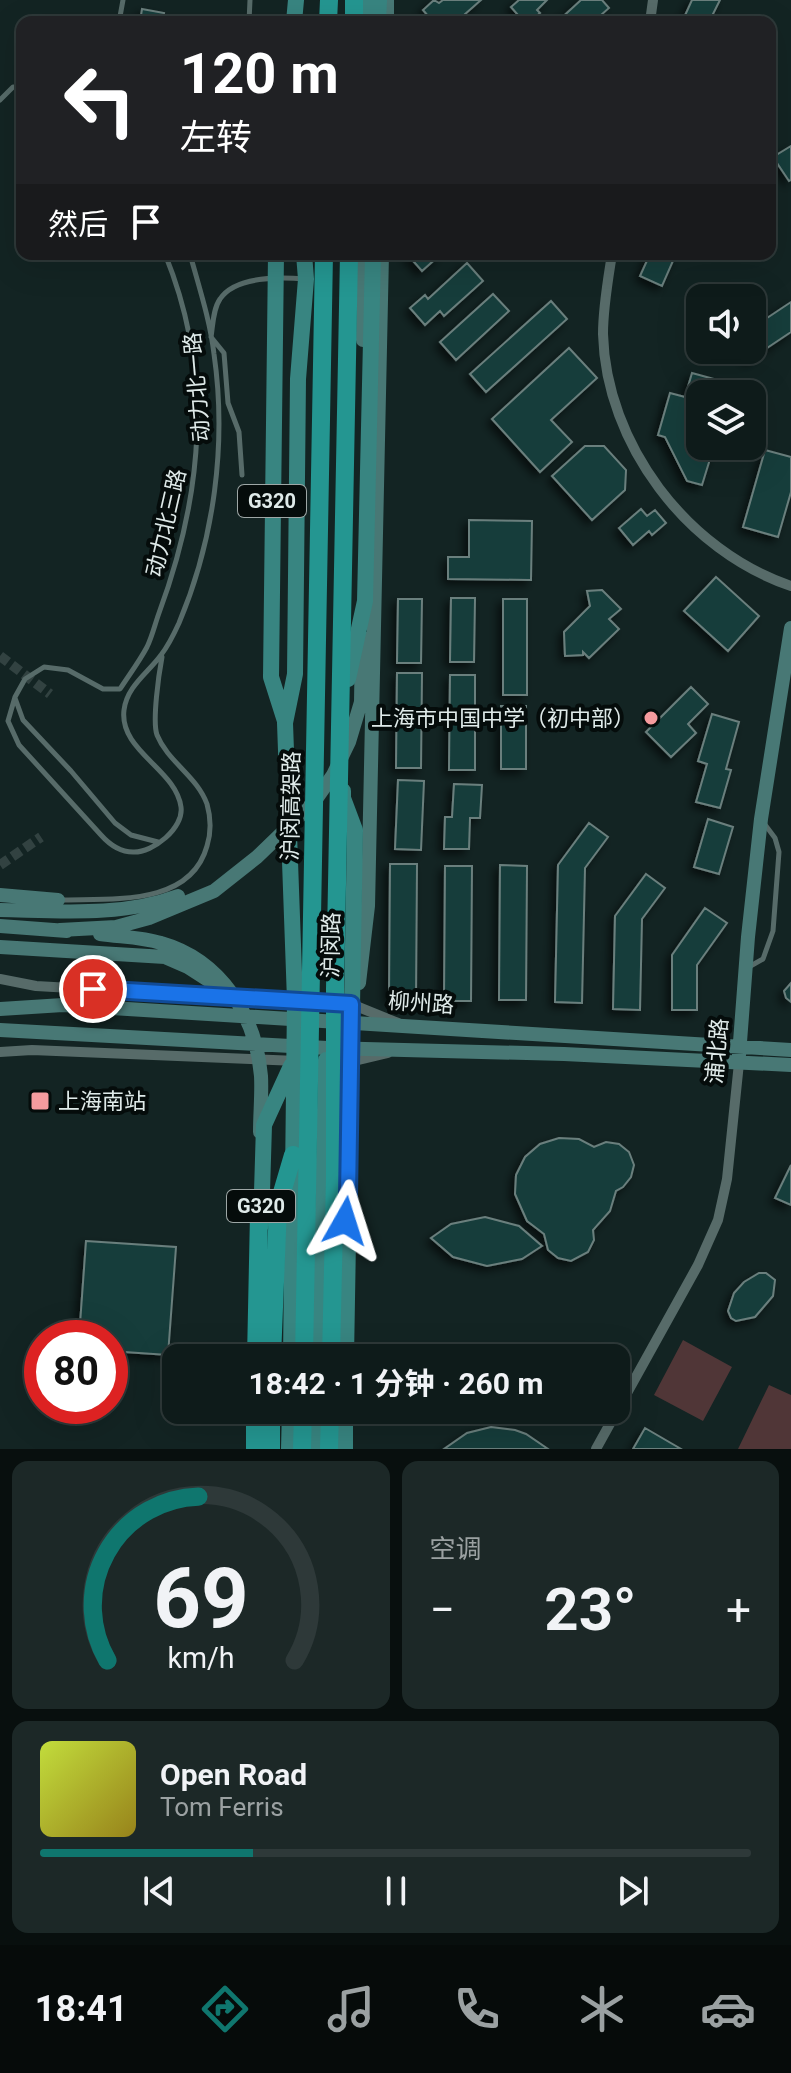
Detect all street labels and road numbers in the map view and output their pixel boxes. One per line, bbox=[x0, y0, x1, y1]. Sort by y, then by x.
street label: 动力北一路 bbox=[180, 331, 214, 443]
street label: 动力北三路 bbox=[141, 467, 191, 579]
road number: G320 bbox=[238, 485, 306, 517]
street label: 沪闵高架路 bbox=[278, 751, 304, 861]
street label: 沪闵路 bbox=[318, 912, 344, 978]
street label: 柳州路 bbox=[387, 988, 455, 1018]
street label: 浦北路 bbox=[702, 1017, 732, 1085]
road number: G320 bbox=[227, 1190, 295, 1222]

